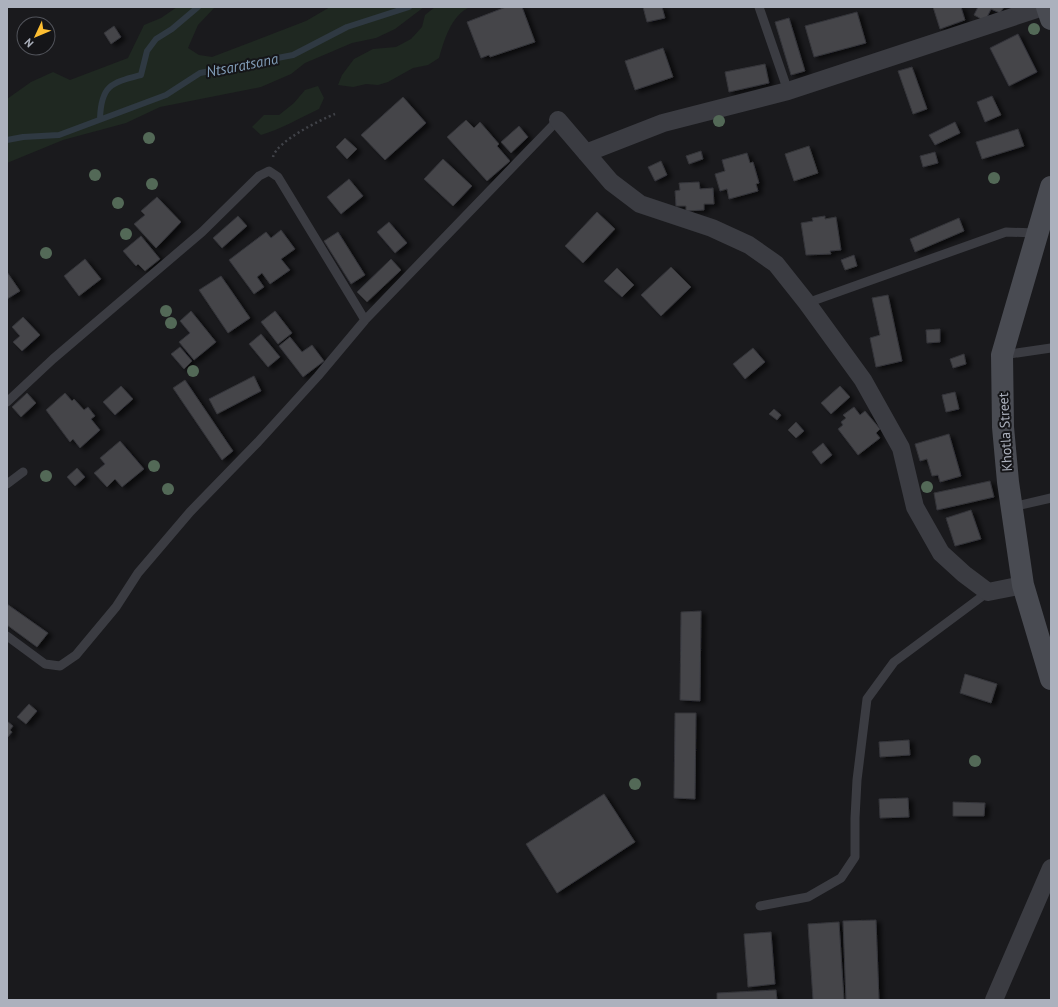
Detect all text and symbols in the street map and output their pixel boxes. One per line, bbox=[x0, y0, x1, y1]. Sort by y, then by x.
north arrow bbox=[16, 16, 56, 56]
text: N bbox=[21, 35, 36, 50]
water label: Ntsaratsana bbox=[204, 49, 280, 81]
street label: Khotla Street bbox=[994, 392, 1016, 472]

